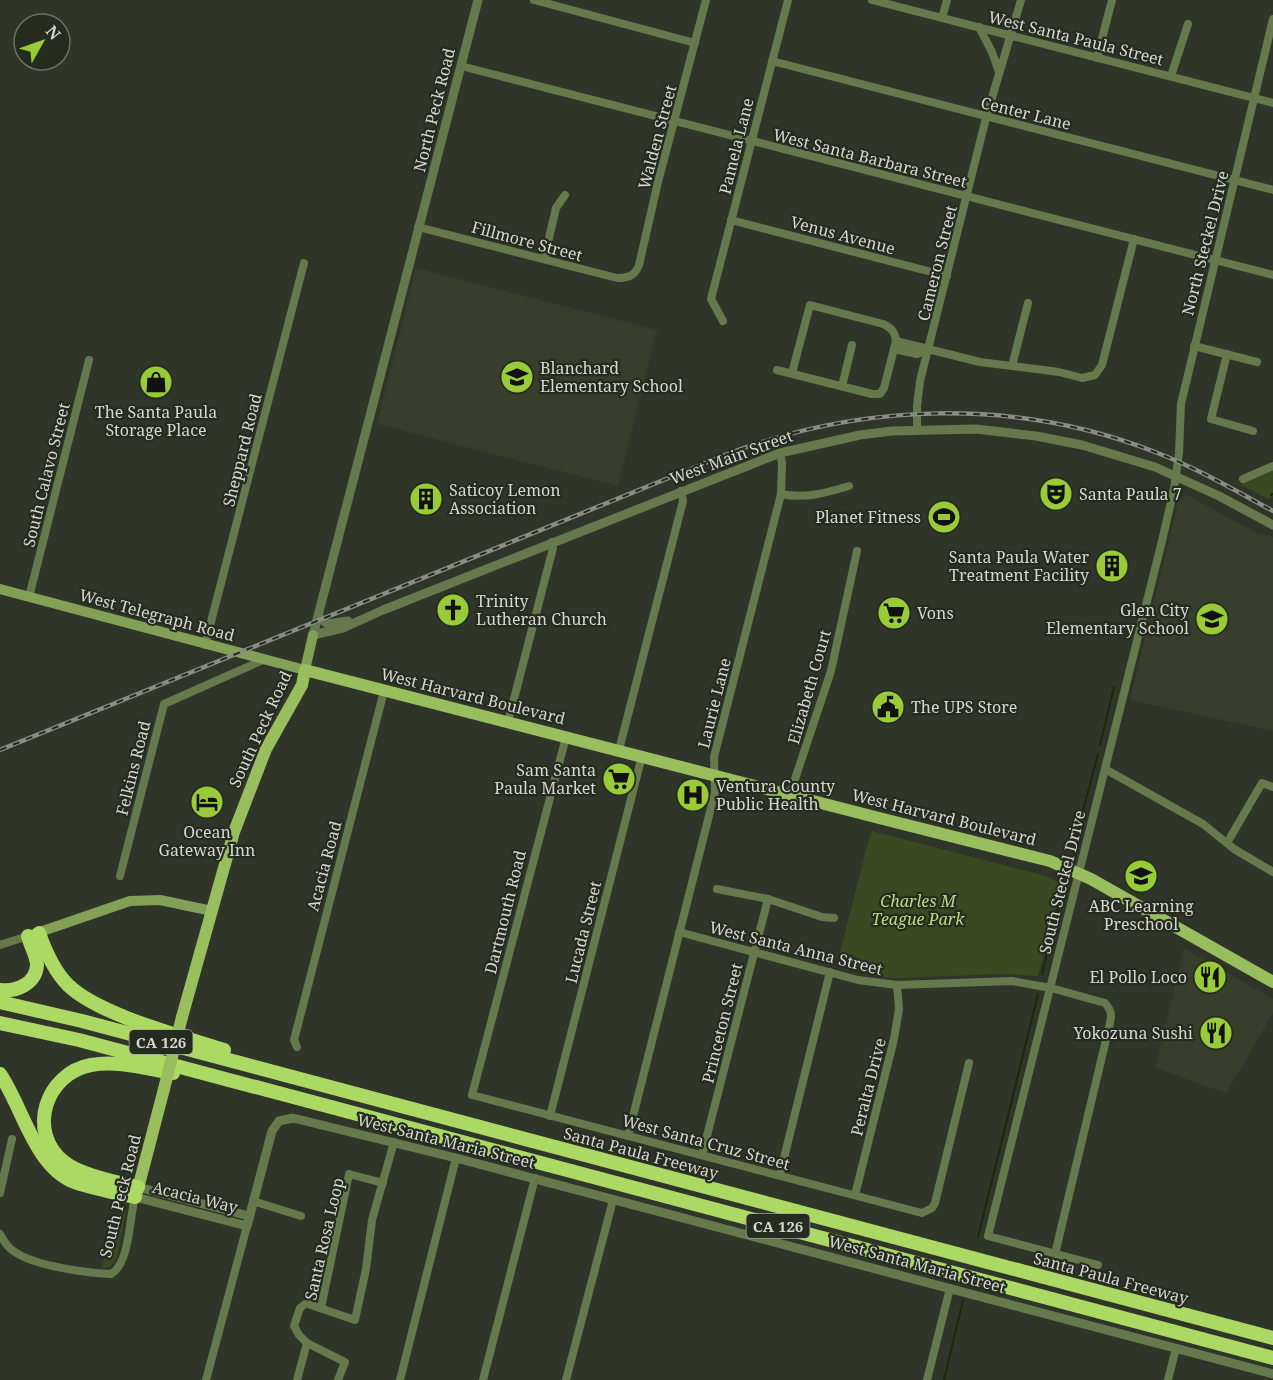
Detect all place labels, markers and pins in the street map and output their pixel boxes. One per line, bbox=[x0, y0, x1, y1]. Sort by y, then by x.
place label: Blanchard Elementary School bbox=[540, 357, 683, 397]
school or university icon: Blanchard Elementary School bbox=[499, 359, 535, 395]
shop icon: The Santa Paula Storage Place bbox=[138, 364, 174, 400]
place label: The Santa Paula Storage Place bbox=[95, 401, 217, 441]
theatre icon: Santa Paula 7 bbox=[1038, 476, 1074, 512]
place label: Saticoy Lemon Association bbox=[449, 479, 561, 519]
building icon: Saticoy Lemon Association bbox=[408, 481, 444, 517]
place label: Santa Paula 7 bbox=[1079, 483, 1182, 505]
sports icon: Planet Fitness bbox=[926, 499, 962, 535]
place label: Planet Fitness bbox=[815, 506, 921, 528]
place label: Santa Paula Water Treatment Facility bbox=[949, 546, 1090, 586]
building icon: Santa Paula Water Treatment Facility bbox=[1094, 548, 1130, 584]
place label: Trinity Lutheran Church bbox=[476, 590, 607, 630]
church icon: Trinity Lutheran Church bbox=[435, 592, 471, 628]
supermarket icon: Vons bbox=[876, 595, 912, 631]
place label: Glen City Elementary School bbox=[1046, 599, 1190, 639]
school or university icon: Glen City Elementary School bbox=[1194, 601, 1230, 637]
place label: Vons bbox=[917, 602, 954, 624]
public building icon: The UPS Store bbox=[870, 689, 906, 725]
place label: The UPS Store bbox=[911, 696, 1017, 718]
place label: Sam Santa Paula Market bbox=[494, 759, 596, 799]
supermarket icon: Sam Santa Paula Market bbox=[601, 761, 637, 797]
place label: Ventura County Public Health bbox=[716, 775, 836, 815]
hospital icon: Ventura County Public Health bbox=[675, 777, 711, 813]
hotel icon: Ocean Gateway Inn bbox=[189, 784, 225, 820]
place label: Ocean Gateway Inn bbox=[159, 821, 255, 861]
school or university icon: ABC Learning Preschool bbox=[1123, 858, 1159, 894]
place label: ABC Learning Preschool bbox=[1088, 895, 1194, 935]
restaurant icon: El Pollo Loco bbox=[1192, 959, 1228, 995]
place label: El Pollo Loco bbox=[1089, 966, 1187, 988]
restaurant icon: Yokozuna Sushi bbox=[1198, 1015, 1234, 1051]
place label: Yokozuna Sushi bbox=[1072, 1022, 1193, 1044]

